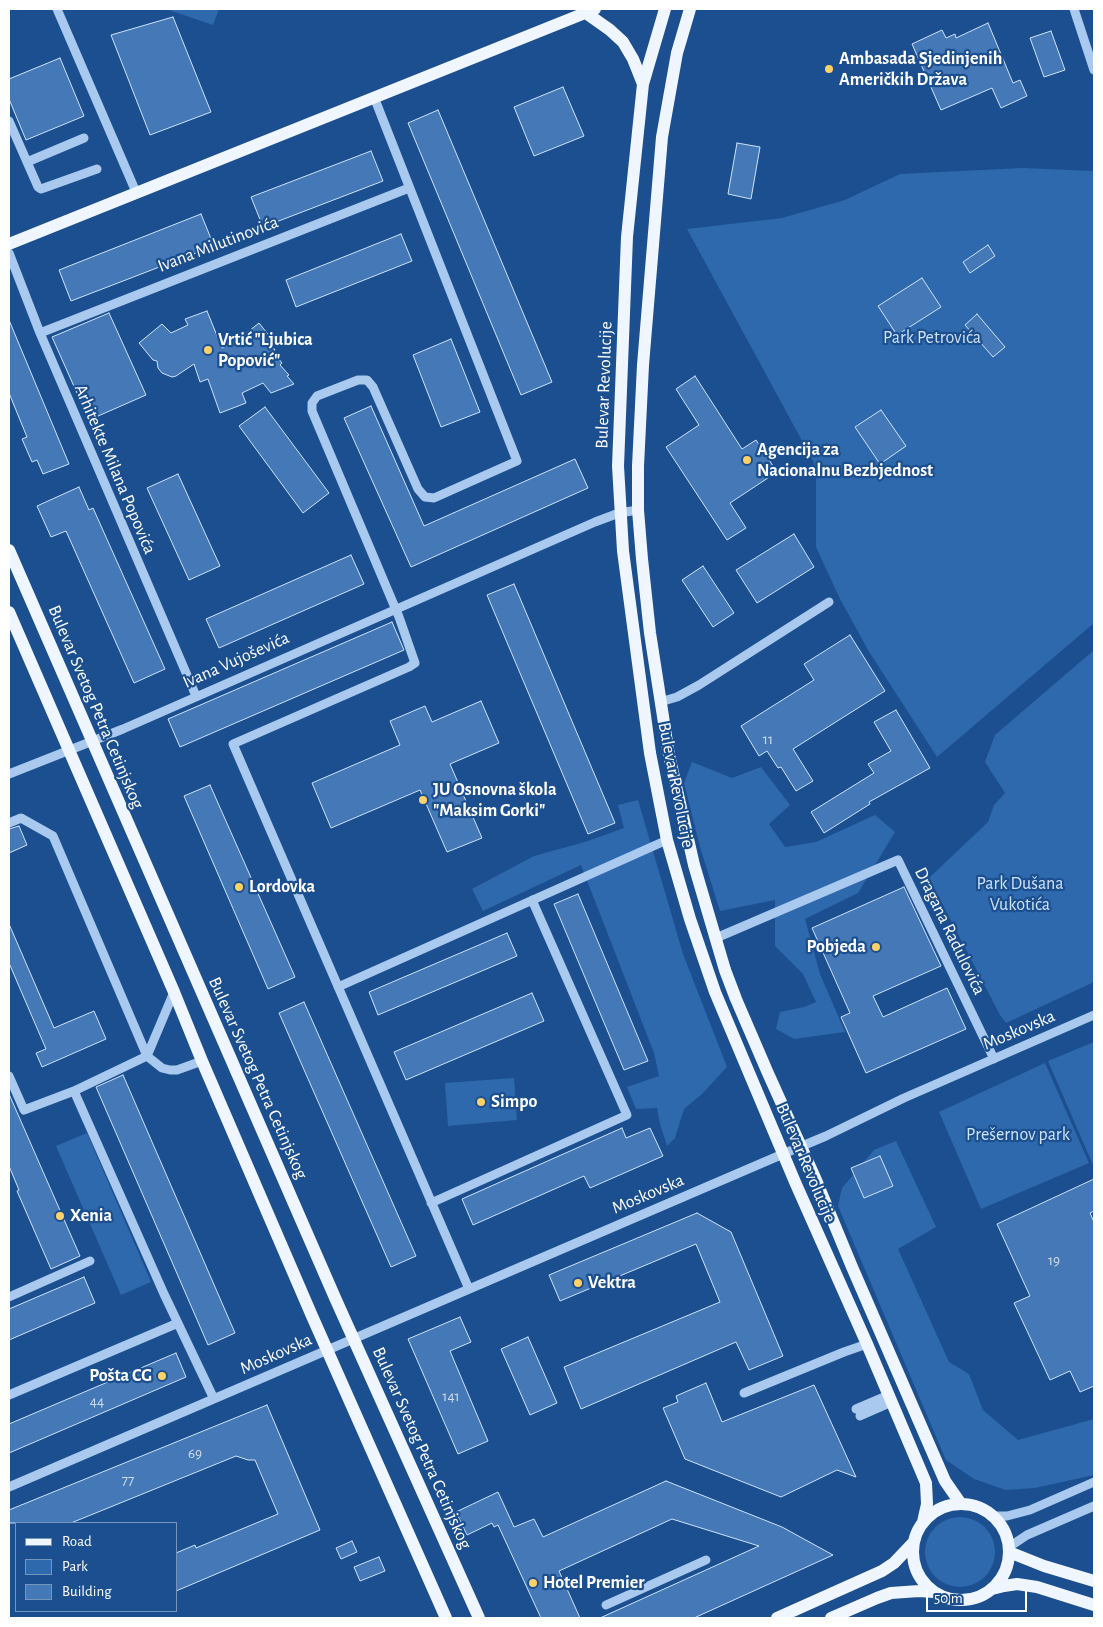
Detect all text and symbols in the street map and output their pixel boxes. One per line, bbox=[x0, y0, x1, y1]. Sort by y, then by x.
place label: Ambasada Sjedinjenih Američkih Država bbox=[839, 48, 1002, 90]
marker: Ambasada Sjedinjenih Američkih Država bbox=[823, 63, 835, 75]
street label: Ivana Milutinovića bbox=[155, 211, 281, 277]
street label: Bulevar Revolucije bbox=[591, 321, 617, 449]
park label: Park Petrovića bbox=[883, 327, 981, 349]
place label: Vrtić "Ljubica Popović" bbox=[218, 329, 313, 372]
marker: Vrtić "Ljubica Popović" bbox=[202, 344, 214, 356]
street label: Arhitekte Milana Popovića bbox=[69, 381, 161, 557]
place label: Agencija za Nacionalnu Bezbjednost bbox=[757, 439, 933, 482]
marker: Agencija za Nacionalnu Bezbjednost bbox=[741, 454, 753, 466]
street label: Bulevar Svetog Petra Cetinjskog bbox=[43, 602, 149, 812]
street label: Ivana Vujoševića bbox=[179, 627, 293, 693]
street label: Bulevar Revolucije bbox=[653, 720, 699, 850]
house number: 11 bbox=[763, 730, 773, 748]
place label: JU Osnovna škola "Maksim Gorki" bbox=[433, 779, 557, 822]
marker: JU Osnovna škola "Maksim Gorki" bbox=[417, 794, 429, 806]
street label: Dragana Radulovića bbox=[910, 864, 990, 998]
park label: Park Dušana Vukotića bbox=[976, 873, 1064, 916]
place label: Lordovka bbox=[249, 876, 315, 898]
marker: Lordovka bbox=[233, 881, 245, 893]
place label: Pobjeda bbox=[807, 936, 866, 958]
marker: Pobjeda bbox=[870, 941, 882, 953]
street label: Bulevar Svetog Petra Cetinjskog bbox=[204, 974, 312, 1182]
street label: Moskovska bbox=[980, 1005, 1058, 1055]
place label: Simpo bbox=[491, 1091, 537, 1113]
marker: Simpo bbox=[475, 1096, 487, 1108]
street label: Bulevar Revolucije bbox=[771, 1100, 841, 1226]
park label: Prešernov park bbox=[966, 1124, 1070, 1146]
street label: Moskovska bbox=[609, 1169, 687, 1219]
place label: Xenia bbox=[70, 1205, 112, 1227]
marker: Xenia bbox=[54, 1210, 66, 1222]
house number: 19 bbox=[1048, 1251, 1060, 1269]
place label: Vektra bbox=[588, 1272, 636, 1294]
marker: Vektra bbox=[572, 1277, 584, 1289]
street label: Moskovska bbox=[237, 1329, 315, 1379]
street label: Bulevar Svetog Petra Cetinjskog bbox=[368, 1344, 476, 1552]
place label: Pošta CG bbox=[89, 1365, 152, 1387]
marker: Pošta CG bbox=[156, 1370, 168, 1382]
house number: 141 bbox=[442, 1387, 460, 1405]
house number: 44 bbox=[90, 1392, 104, 1410]
house number: 69 bbox=[188, 1444, 202, 1462]
house number: 77 bbox=[122, 1471, 134, 1489]
legend bbox=[15, 1522, 178, 1612]
text: Road bbox=[62, 1534, 92, 1549]
text: Park bbox=[62, 1559, 88, 1574]
place label: Hotel Premier bbox=[543, 1572, 644, 1594]
marker: Hotel Premier bbox=[527, 1577, 539, 1589]
scale bar bbox=[928, 1580, 1029, 1612]
text: Building bbox=[62, 1584, 112, 1599]
text: 50 m bbox=[934, 1591, 963, 1606]

